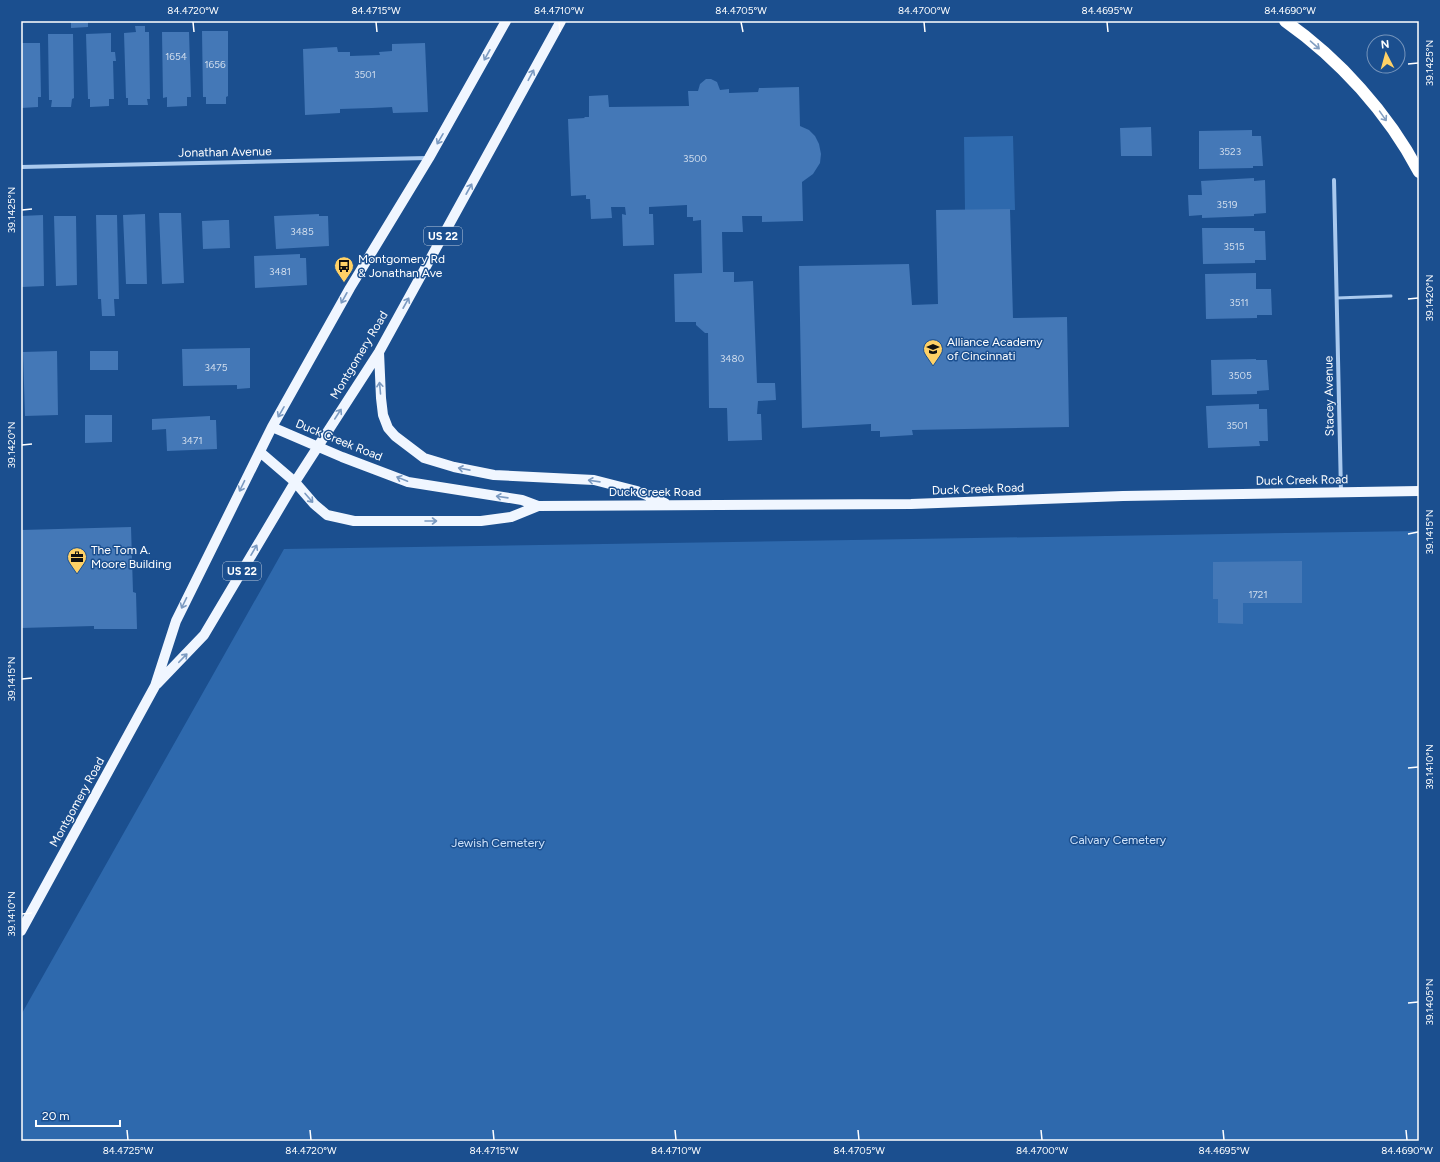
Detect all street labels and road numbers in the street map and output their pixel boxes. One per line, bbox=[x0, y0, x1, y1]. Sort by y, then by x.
street label: Jonathan Avenue bbox=[178, 144, 272, 160]
road number: US 22 bbox=[424, 227, 462, 245]
street label: Montgomery Road bbox=[327, 309, 391, 401]
street label: Stacey Avenue bbox=[1321, 355, 1337, 436]
street label: Duck Creek Road bbox=[294, 416, 384, 464]
street label: Duck Creek Road bbox=[1256, 472, 1348, 488]
street label: Duck Creek Road bbox=[932, 480, 1024, 498]
street label: Duck Creek Road bbox=[609, 485, 701, 499]
road number: US 22 bbox=[223, 562, 261, 580]
street label: Montgomery Road bbox=[47, 755, 107, 849]

